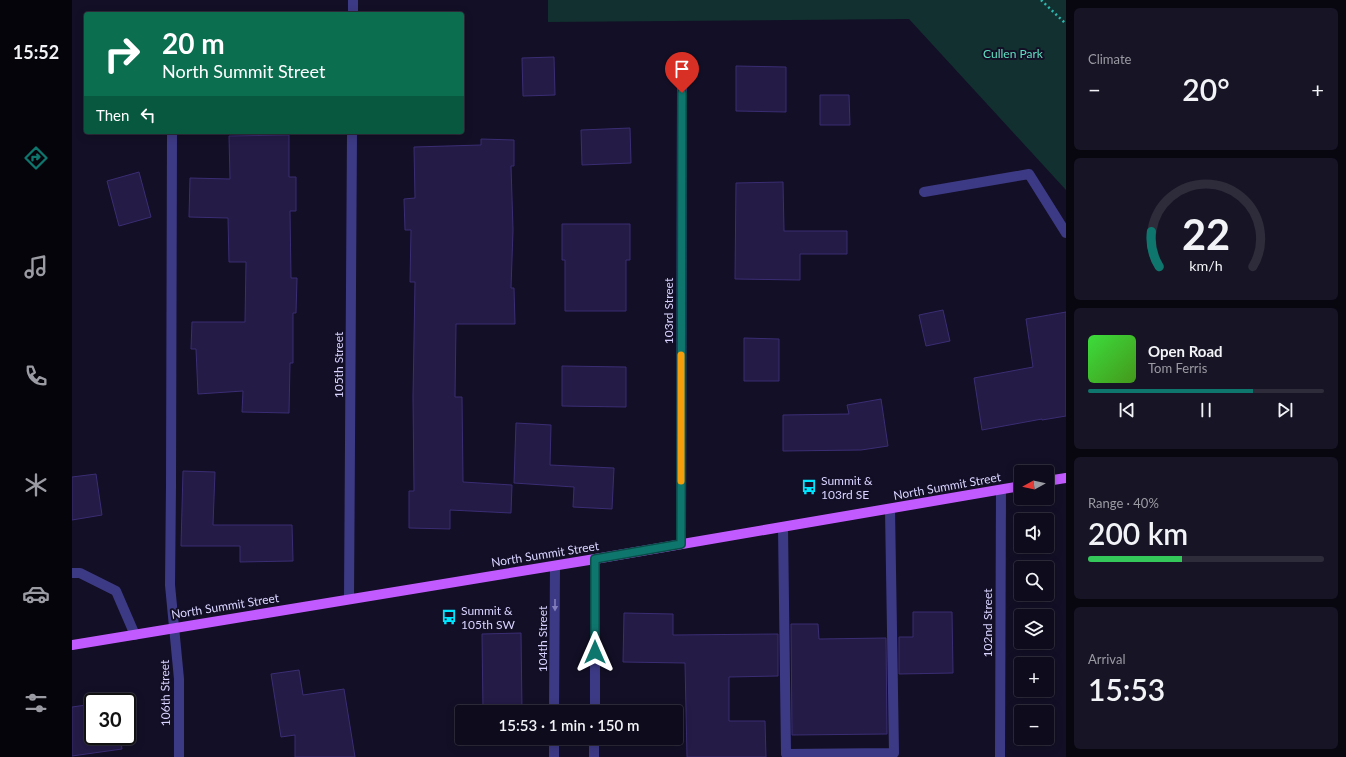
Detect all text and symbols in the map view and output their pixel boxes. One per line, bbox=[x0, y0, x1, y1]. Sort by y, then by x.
text: 20 m bbox=[162, 26, 225, 60]
icon: right bbox=[96, 28, 148, 80]
text: 15:52 bbox=[13, 41, 59, 63]
park label: Cullen Park bbox=[983, 46, 1044, 61]
text: Climate bbox=[1088, 51, 1131, 67]
pin bbox=[665, 52, 699, 93]
icon: arrive bbox=[671, 58, 693, 80]
text: North Summit Street bbox=[162, 60, 325, 82]
text: 20° bbox=[1182, 71, 1230, 107]
text: − bbox=[1088, 76, 1101, 103]
text: + bbox=[1311, 76, 1324, 103]
icon: left bbox=[137, 104, 159, 126]
text: Then bbox=[96, 106, 129, 124]
icon: directions bbox=[22, 144, 50, 172]
text: 22 bbox=[1182, 208, 1230, 258]
icon: music bbox=[22, 253, 50, 281]
text: km/h bbox=[1189, 256, 1223, 273]
street label: 103rd Street bbox=[661, 277, 676, 344]
street label: 105th Street bbox=[331, 331, 346, 398]
text: Open Road bbox=[1148, 342, 1223, 360]
text: Tom Ferris bbox=[1148, 360, 1207, 376]
icon: phone bbox=[22, 362, 50, 390]
icon: previous bbox=[1116, 399, 1138, 421]
icon: pause bbox=[1195, 399, 1217, 421]
icon: next bbox=[1274, 399, 1296, 421]
north arrow bbox=[1014, 465, 1054, 505]
map controls bbox=[1014, 465, 1054, 745]
street label: North Summit Street bbox=[892, 469, 1003, 503]
icon: climate bbox=[22, 471, 50, 499]
place label: Summit & 103rd SE bbox=[821, 473, 873, 502]
bus stop icon: Summit & 103rd SE bbox=[800, 478, 818, 496]
text: Range · 40% bbox=[1088, 495, 1159, 511]
button: sound bbox=[1014, 513, 1054, 553]
text: 200 km bbox=[1088, 515, 1188, 551]
street label: North Summit Street bbox=[490, 538, 601, 570]
button: search bbox=[1014, 561, 1054, 601]
icon: car bbox=[22, 580, 50, 608]
street label: 102nd Street bbox=[980, 588, 995, 657]
street label: North Summit Street bbox=[170, 590, 281, 622]
one-way arrow bbox=[552, 599, 558, 612]
place label: Summit & 105th SW bbox=[461, 603, 515, 632]
street label: 104th Street bbox=[535, 605, 550, 672]
bus stop icon: Summit & 105th SW bbox=[440, 608, 458, 626]
button: layers bbox=[1014, 609, 1054, 649]
position arrow bbox=[574, 631, 616, 673]
text: Arrival bbox=[1088, 651, 1125, 667]
button: + bbox=[1014, 657, 1054, 697]
street label: 106th Street bbox=[157, 659, 173, 726]
text: 15:53 bbox=[1088, 671, 1165, 707]
icon: filters bbox=[22, 689, 50, 717]
speed limit sign: 30 bbox=[84, 693, 136, 745]
button: − bbox=[1014, 705, 1054, 745]
text: 15:53 · 1 min · 150 m bbox=[499, 716, 639, 734]

